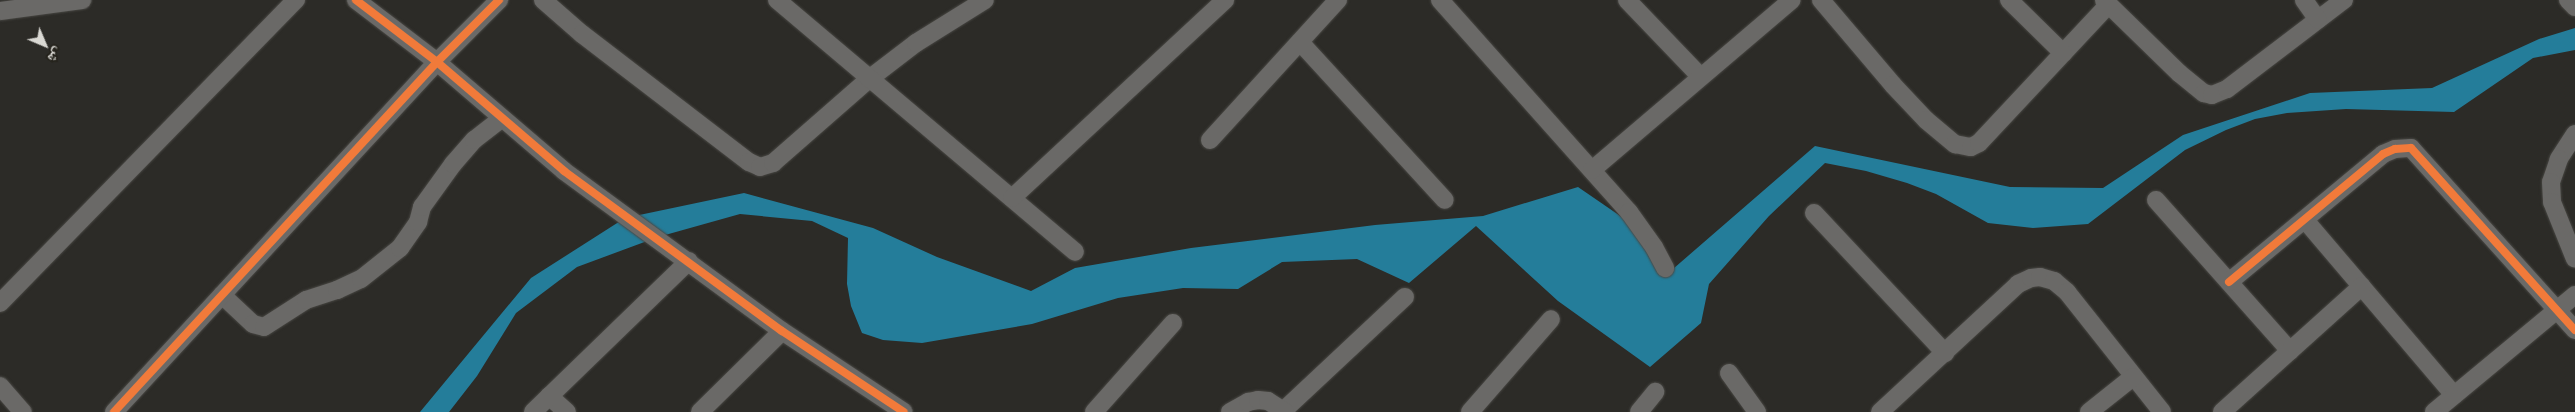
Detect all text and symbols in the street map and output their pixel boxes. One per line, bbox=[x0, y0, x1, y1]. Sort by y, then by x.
north arrow bbox=[20, 20, 70, 70]
text: ش bbox=[45, 45, 67, 67]

